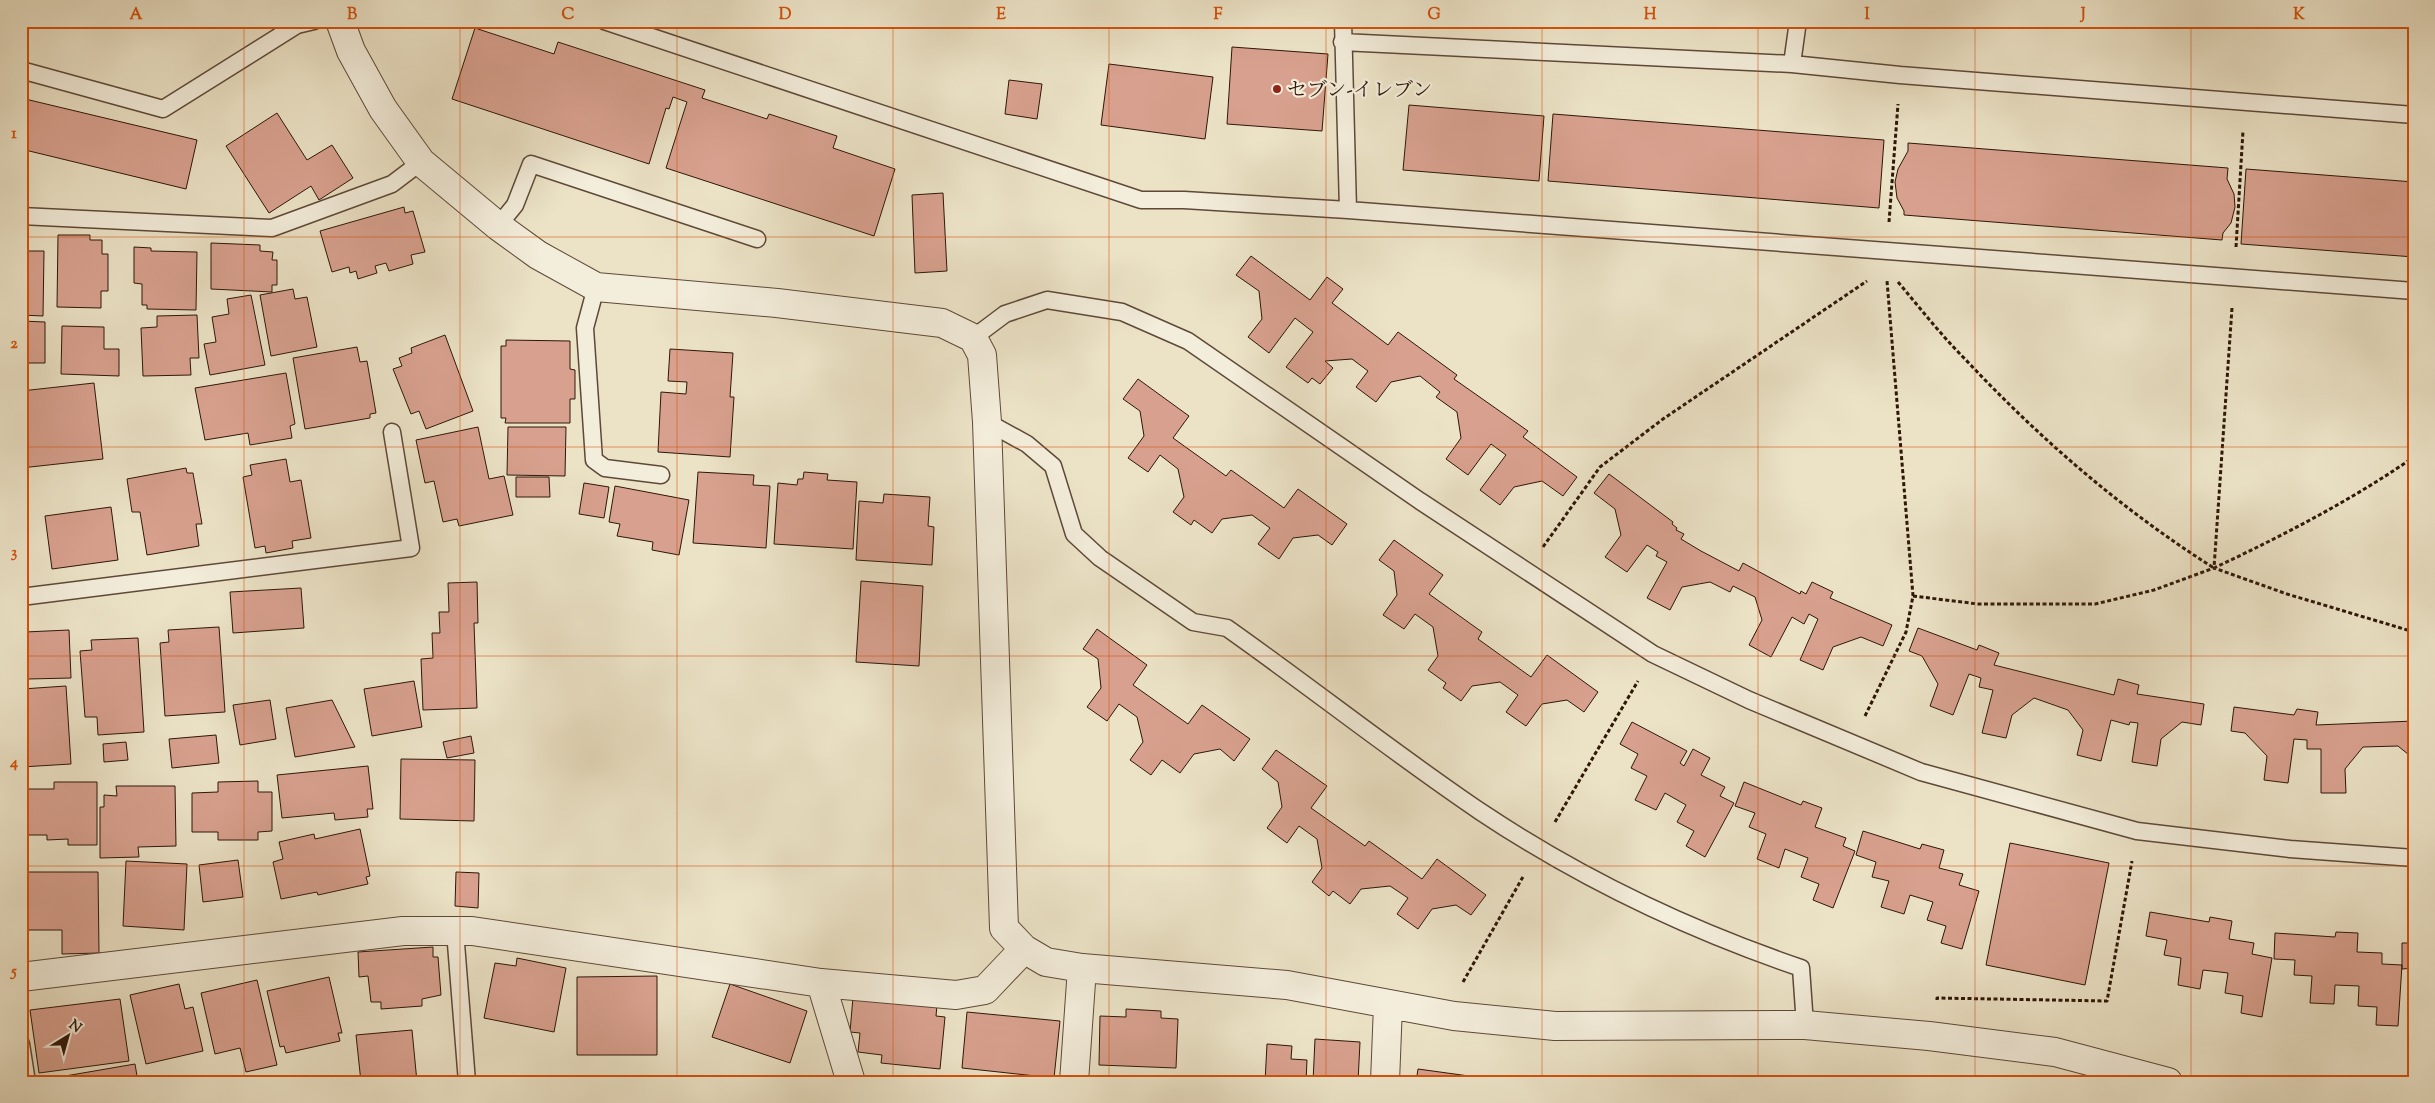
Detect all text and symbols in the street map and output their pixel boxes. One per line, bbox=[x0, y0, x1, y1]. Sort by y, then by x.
text: A bbox=[130, 4, 143, 27]
text: B bbox=[347, 4, 357, 27]
text: C bbox=[562, 4, 575, 27]
text: D bbox=[779, 4, 792, 27]
text: E bbox=[996, 4, 1006, 27]
text: F bbox=[1214, 4, 1223, 27]
text: G bbox=[1427, 4, 1441, 27]
text: H bbox=[1644, 4, 1657, 27]
text: I bbox=[1864, 4, 1870, 27]
text: J bbox=[2079, 4, 2086, 27]
text: K bbox=[2293, 4, 2305, 27]
place label: セブン-イレブン bbox=[1287, 77, 1432, 106]
marker: セブン-イレブン bbox=[1271, 83, 1283, 95]
text: 1 bbox=[11, 123, 17, 146]
text: 2 bbox=[10, 333, 18, 356]
text: 3 bbox=[11, 542, 18, 565]
text: 4 bbox=[9, 752, 18, 775]
text: 5 bbox=[9, 961, 17, 984]
north arrow bbox=[42, 1010, 92, 1060]
text: N bbox=[64, 1016, 85, 1039]

